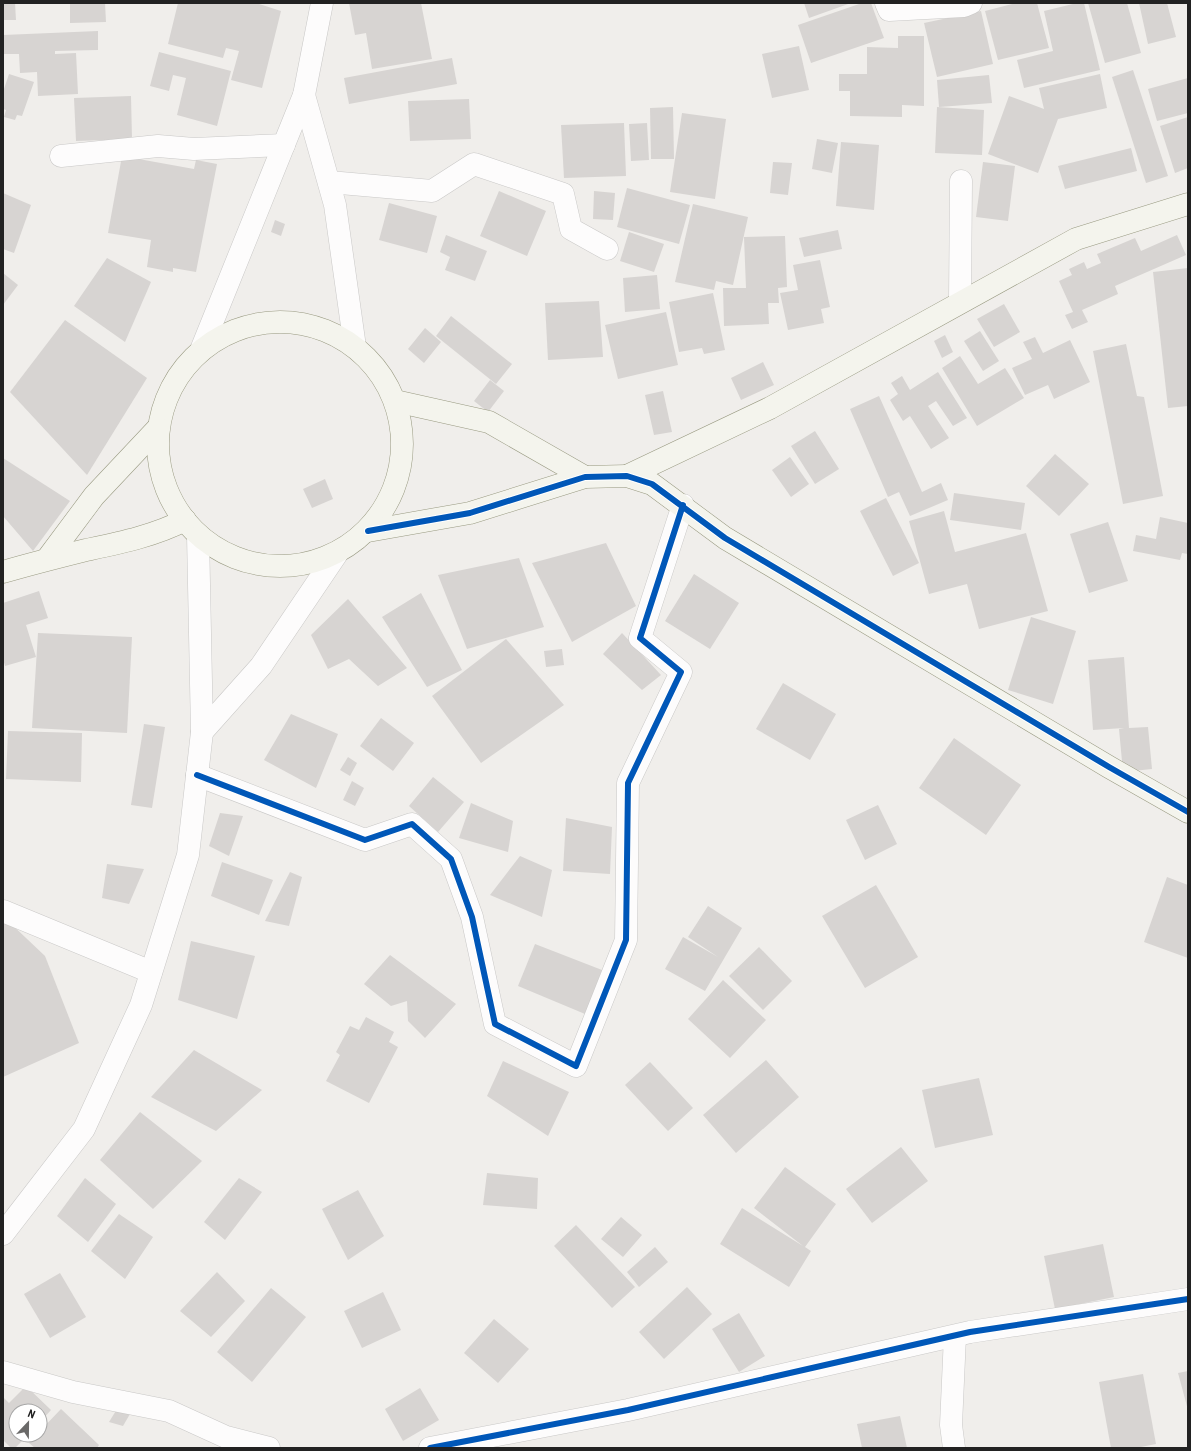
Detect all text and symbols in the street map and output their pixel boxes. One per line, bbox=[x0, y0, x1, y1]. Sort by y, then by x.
north arrow bbox=[8, 1403, 48, 1443]
text: N bbox=[26, 1407, 37, 1422]

